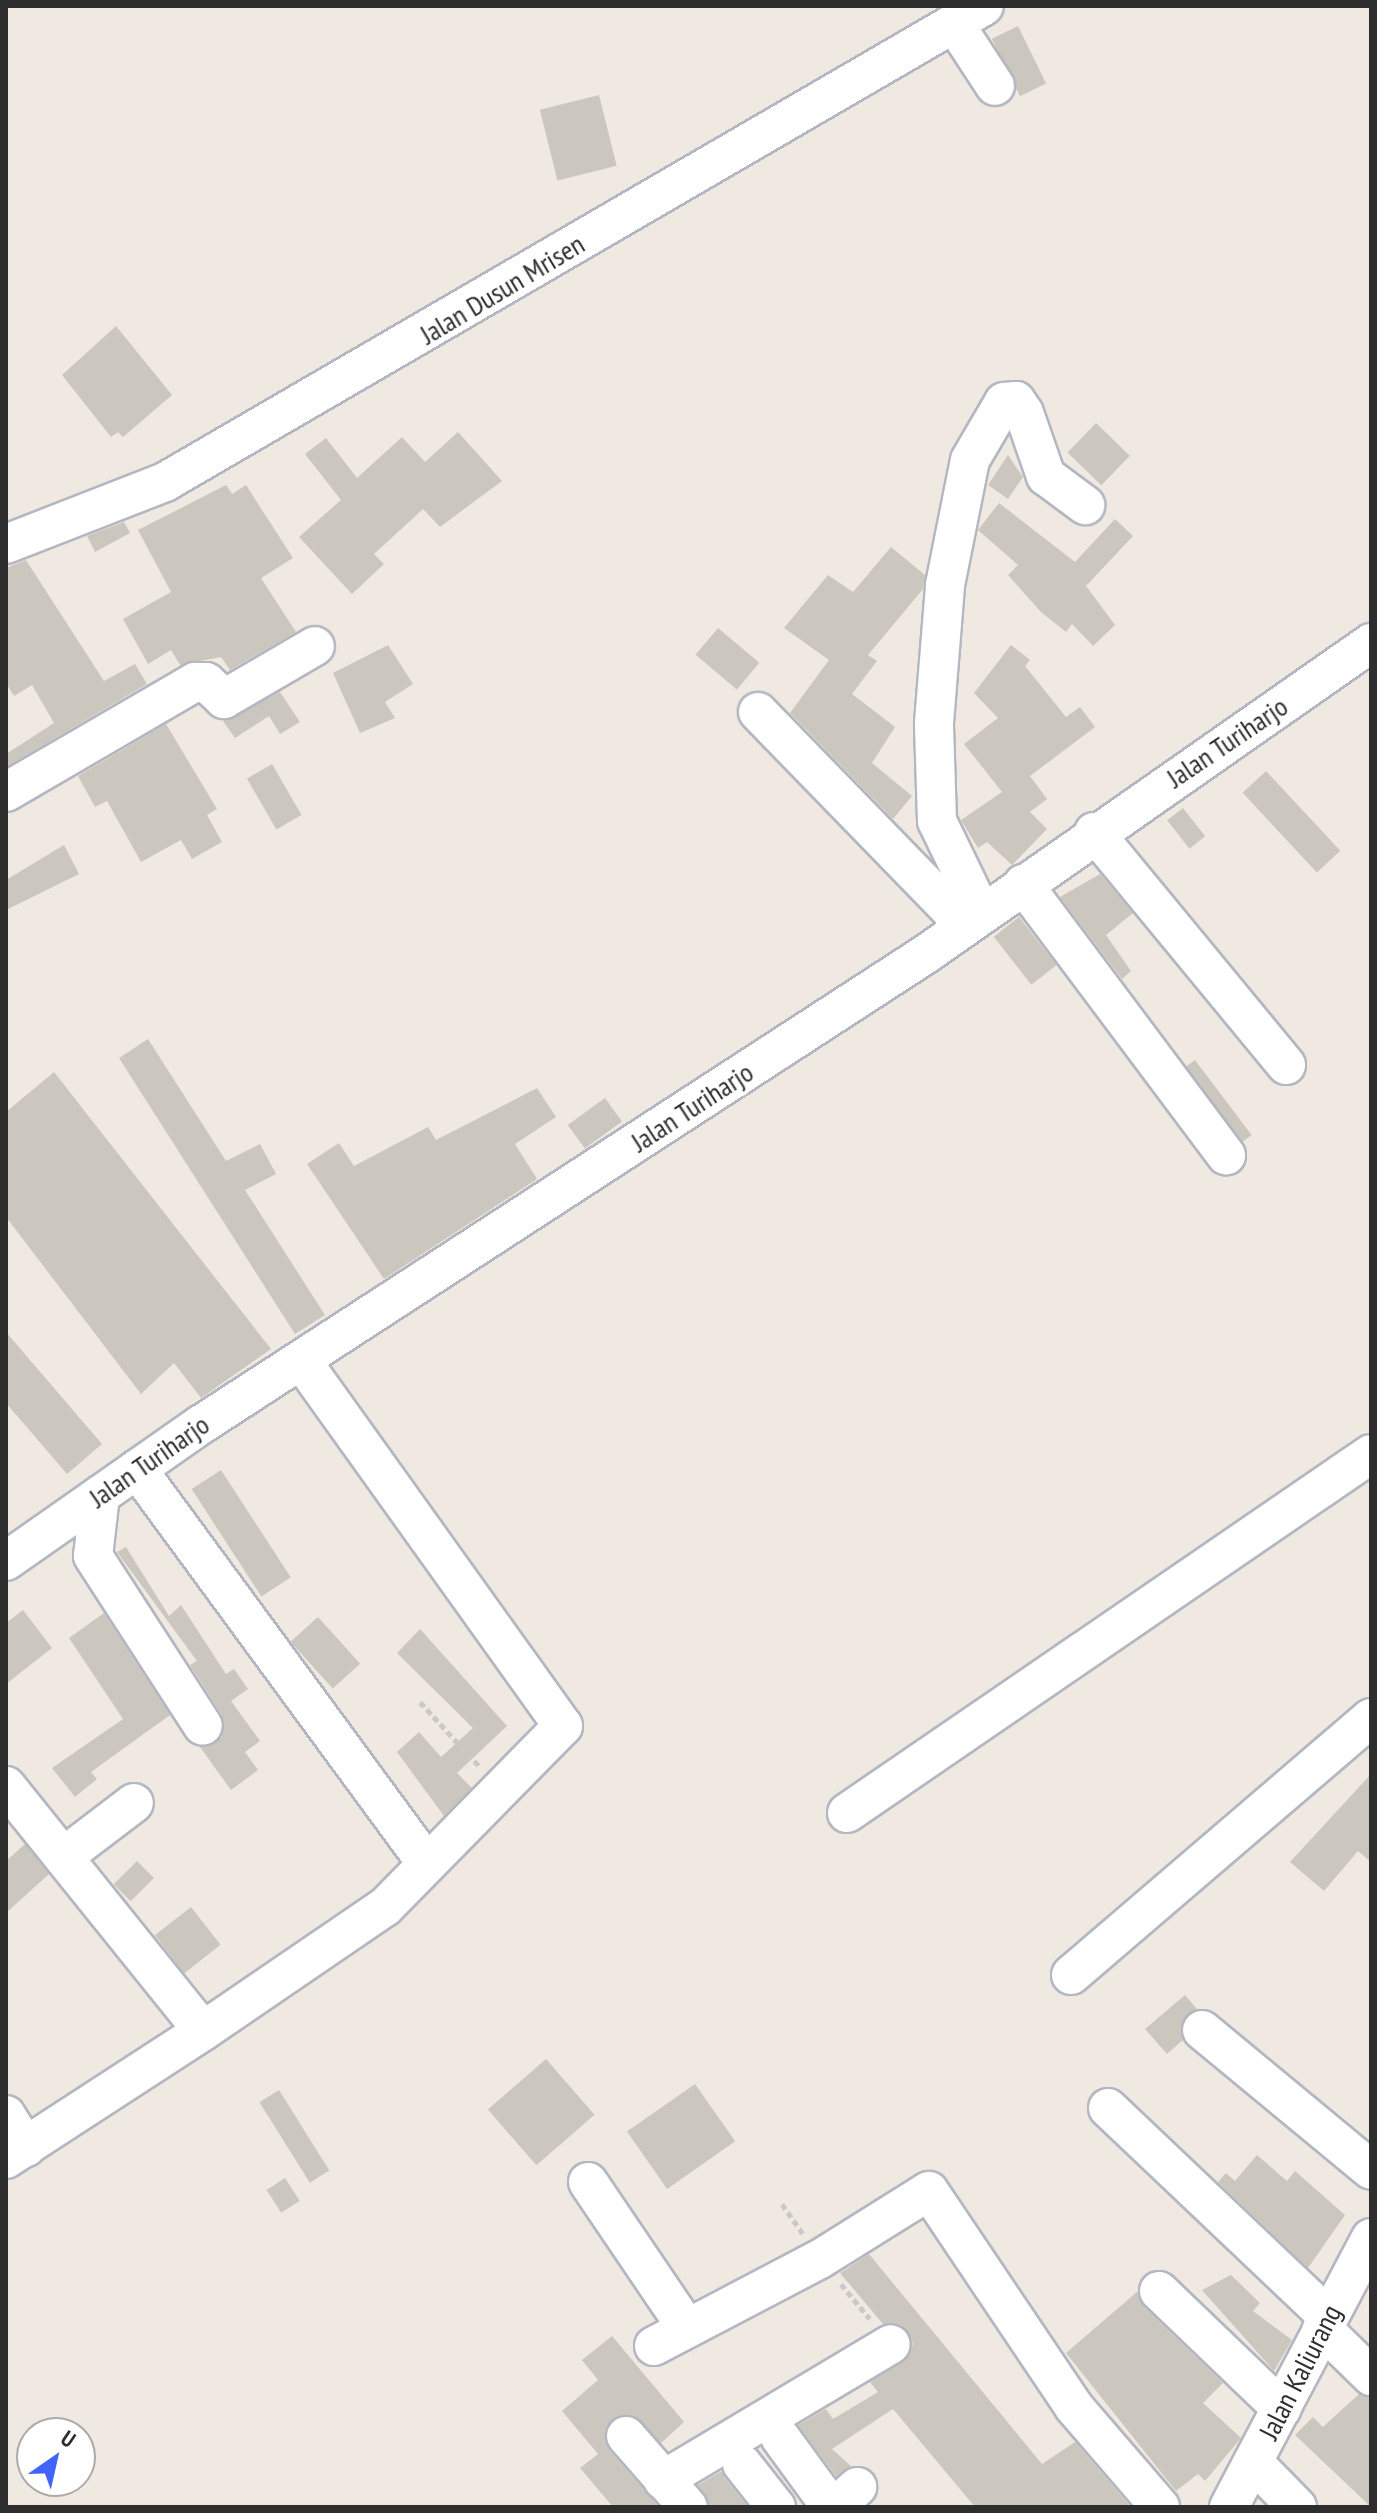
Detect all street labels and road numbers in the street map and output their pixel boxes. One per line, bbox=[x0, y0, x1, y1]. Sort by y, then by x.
street label: Jalan Dusun Mrisen bbox=[414, 227, 590, 351]
street label: Jalan Turiharjo bbox=[1160, 689, 1294, 795]
street label: Jalan Turiharjo bbox=[624, 1055, 760, 1159]
street label: Jalan Turiharjo bbox=[82, 1407, 216, 1515]
street label: Jalan Kaliurang bbox=[1252, 2299, 1348, 2445]

